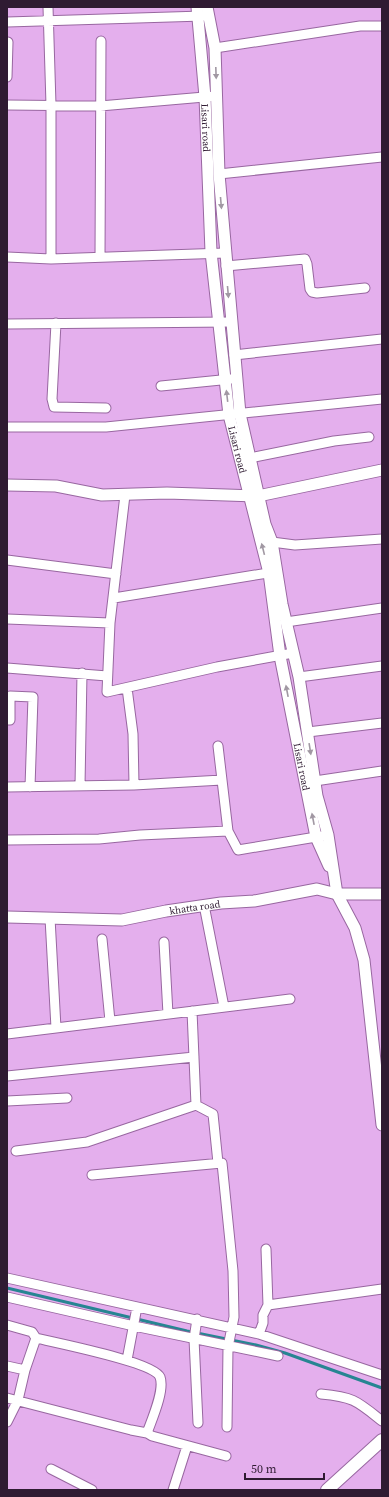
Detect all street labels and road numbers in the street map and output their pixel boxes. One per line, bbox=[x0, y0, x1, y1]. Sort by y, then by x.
street label: Lisari road bbox=[198, 103, 213, 152]
street label: Lisari road bbox=[225, 425, 250, 475]
street label: Lisari road bbox=[290, 742, 313, 792]
street label: khatta road bbox=[169, 897, 221, 917]

